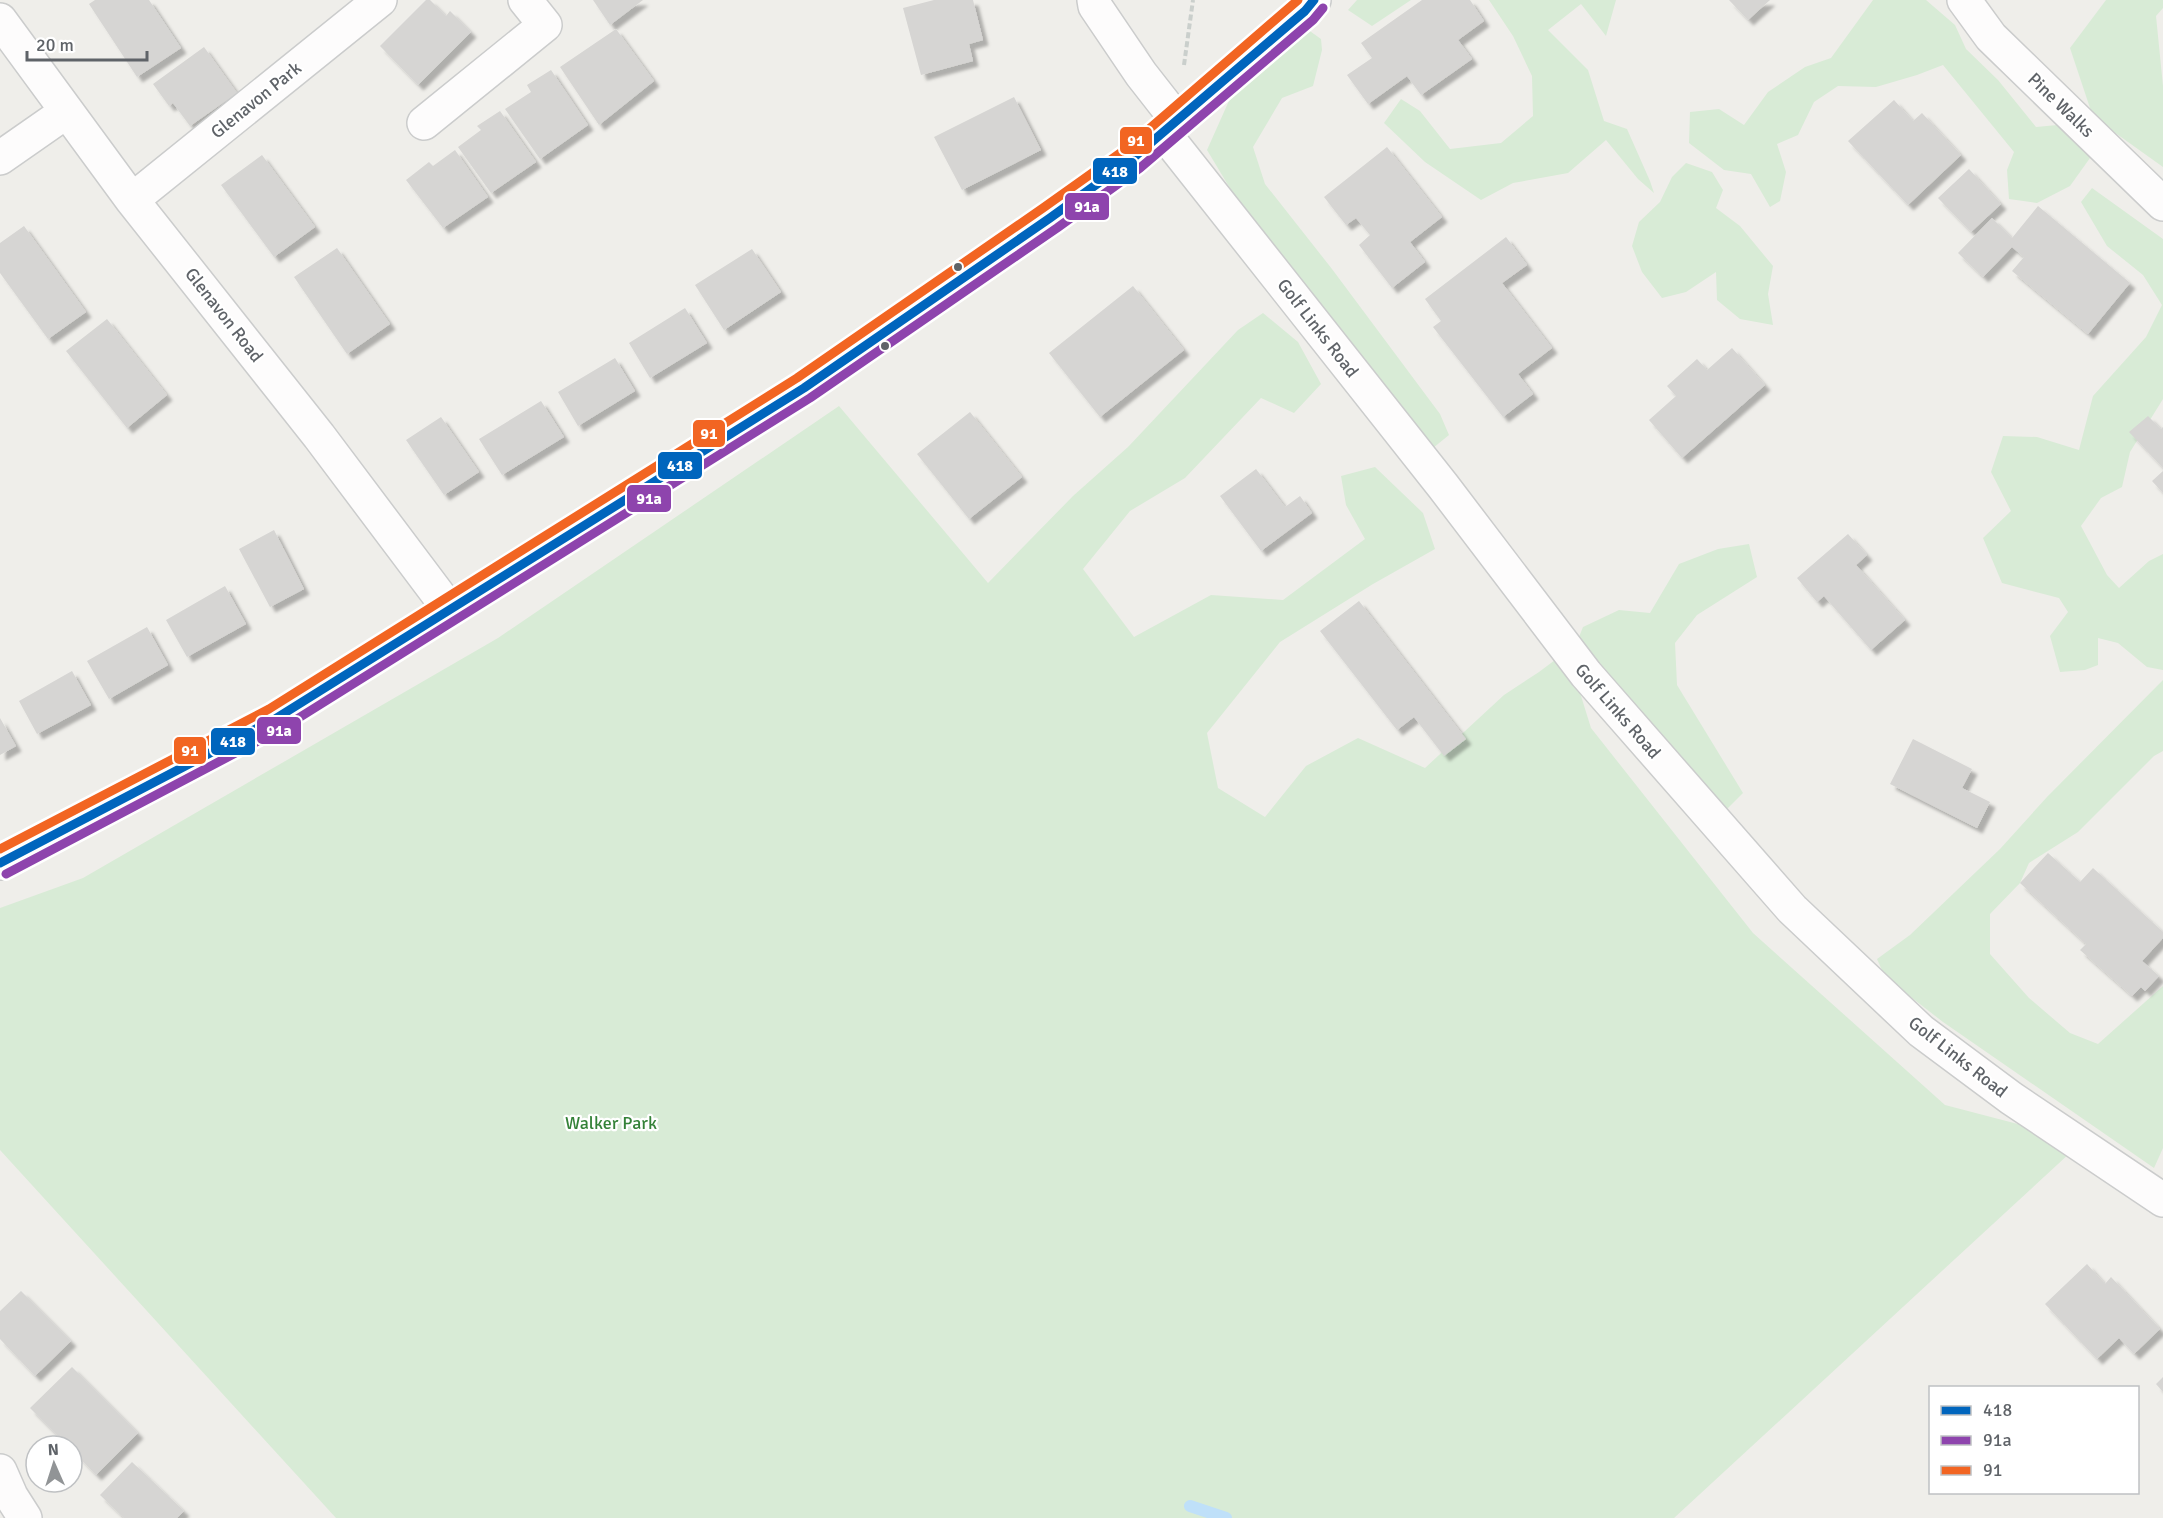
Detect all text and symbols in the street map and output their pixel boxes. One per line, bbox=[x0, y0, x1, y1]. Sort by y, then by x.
scale bar bbox=[27, 24, 147, 62]
text: 20 m bbox=[36, 34, 74, 56]
street label: Glenavon Park bbox=[206, 57, 306, 143]
street label: Pine Walks bbox=[2023, 68, 2099, 142]
line badge: 91 bbox=[1119, 126, 1153, 155]
text: 91 bbox=[1127, 131, 1145, 151]
line badge: 418 bbox=[1092, 157, 1138, 185]
text: 418 bbox=[1102, 162, 1128, 182]
line badge: 91a bbox=[1064, 192, 1110, 221]
text: 91a bbox=[1074, 197, 1100, 217]
unlabelled marker bbox=[952, 261, 964, 273]
street label: Glenavon Road bbox=[180, 263, 268, 367]
street label: Golf Links Road bbox=[1273, 274, 1363, 382]
unlabelled marker bbox=[879, 340, 891, 352]
line badge: 91 bbox=[692, 419, 726, 448]
text: 91 bbox=[700, 424, 718, 444]
line badge: 418 bbox=[657, 451, 703, 480]
text: 418 bbox=[667, 456, 693, 476]
line badge: 91a bbox=[626, 484, 672, 513]
text: 91a bbox=[636, 489, 662, 509]
street label: Golf Links Road bbox=[1571, 659, 1665, 763]
line badge: 91a bbox=[256, 716, 302, 745]
text: 91a bbox=[266, 721, 292, 741]
line badge: 418 bbox=[210, 727, 256, 756]
text: 418 bbox=[220, 732, 246, 752]
line badge: 91 bbox=[173, 736, 207, 765]
text: 91 bbox=[181, 741, 199, 761]
street label: Golf Links Road bbox=[1904, 1012, 2012, 1102]
park label: Walker Park bbox=[565, 1112, 657, 1134]
legend bbox=[1929, 1386, 2139, 1494]
text: 418 bbox=[1983, 1399, 2012, 1421]
text: 91a bbox=[1983, 1429, 2012, 1451]
north arrow bbox=[24, 1434, 84, 1494]
text: N bbox=[47, 1440, 59, 1460]
text: 91 bbox=[1983, 1459, 2002, 1481]

